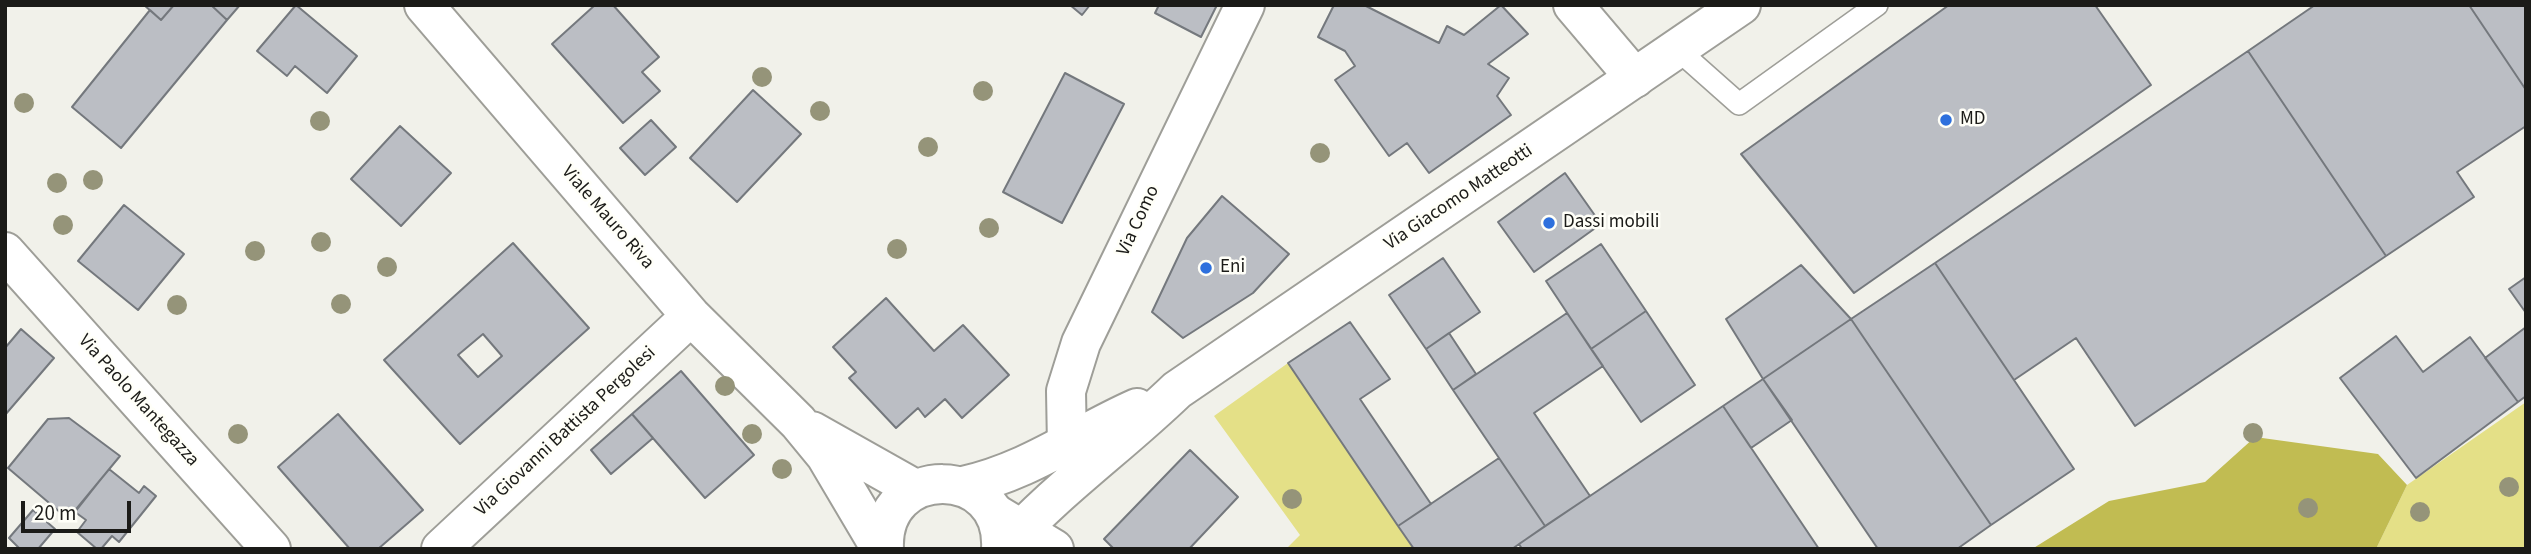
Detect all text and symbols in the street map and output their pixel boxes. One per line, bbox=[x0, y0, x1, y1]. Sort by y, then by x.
place label: MD bbox=[1960, 109, 1985, 131]
marker: MD bbox=[1938, 112, 1954, 128]
street label: Via Giacomo Matteotti bbox=[1380, 140, 1538, 256]
street label: Viale Mauro Riva bbox=[556, 162, 658, 274]
street label: Via Como bbox=[1113, 182, 1165, 260]
place label: Dassi mobili bbox=[1563, 212, 1659, 234]
marker: Dassi mobili bbox=[1541, 215, 1557, 231]
place label: Eni bbox=[1220, 257, 1245, 279]
marker: Eni bbox=[1198, 260, 1214, 276]
street label: Via Paolo Mantegazza bbox=[73, 330, 203, 472]
street label: Via Giovanni Battista Pergolesi bbox=[471, 342, 661, 522]
scale bar bbox=[24, 488, 135, 532]
text: 20 m bbox=[34, 498, 76, 528]

